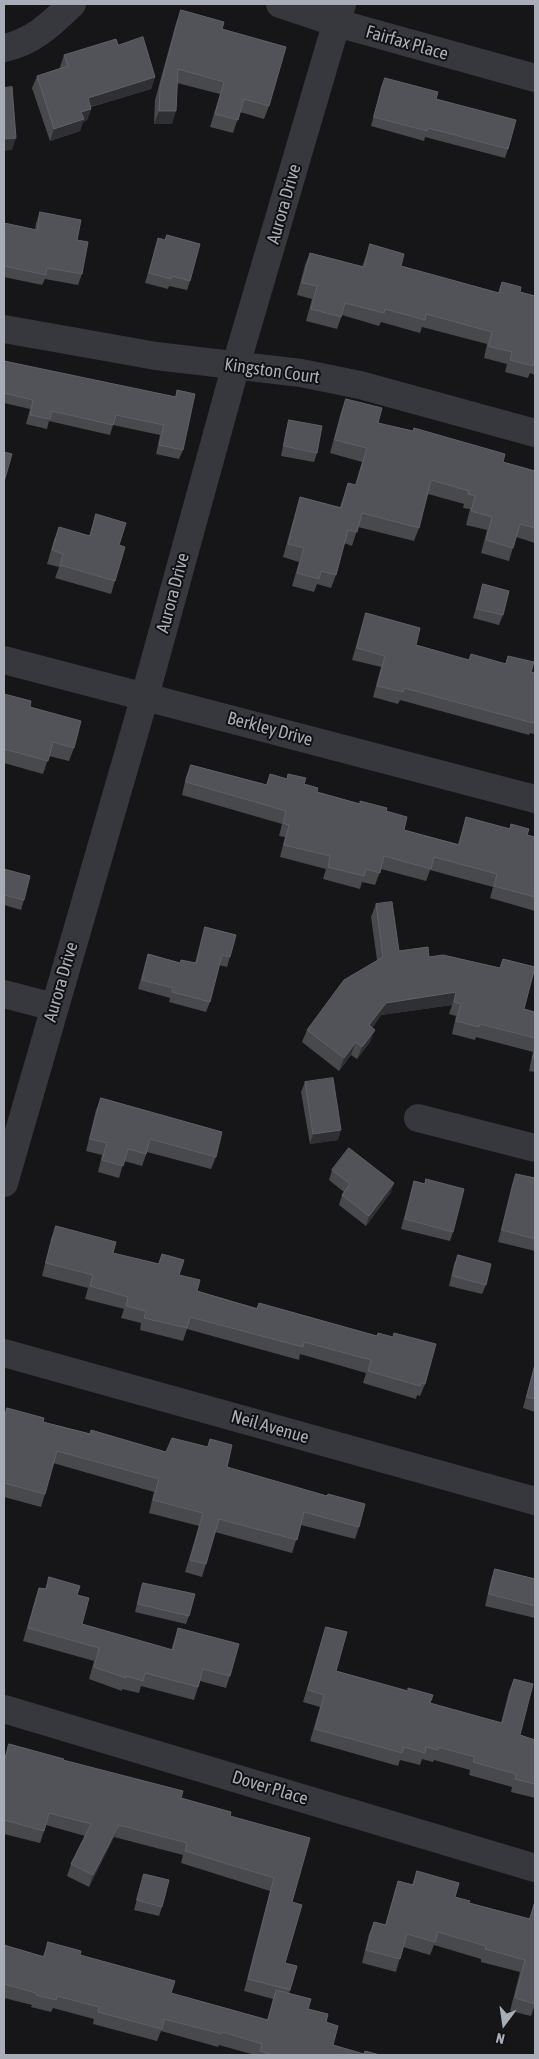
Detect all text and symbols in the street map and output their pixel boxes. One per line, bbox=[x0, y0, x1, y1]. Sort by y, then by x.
street label: Fairfax Place bbox=[363, 21, 451, 65]
street label: Aurora Drive bbox=[262, 162, 306, 246]
street label: Kingston Court bbox=[223, 354, 321, 388]
street label: Aurora Drive bbox=[152, 551, 194, 635]
street label: Berkley Drive bbox=[225, 707, 315, 751]
street label: Aurora Drive bbox=[39, 940, 83, 1024]
street label: Neil Avenue bbox=[229, 1406, 311, 1448]
street label: Dover Place bbox=[229, 1766, 311, 1810]
north arrow bbox=[479, 1999, 529, 2049]
text: N bbox=[494, 2030, 506, 2047]

